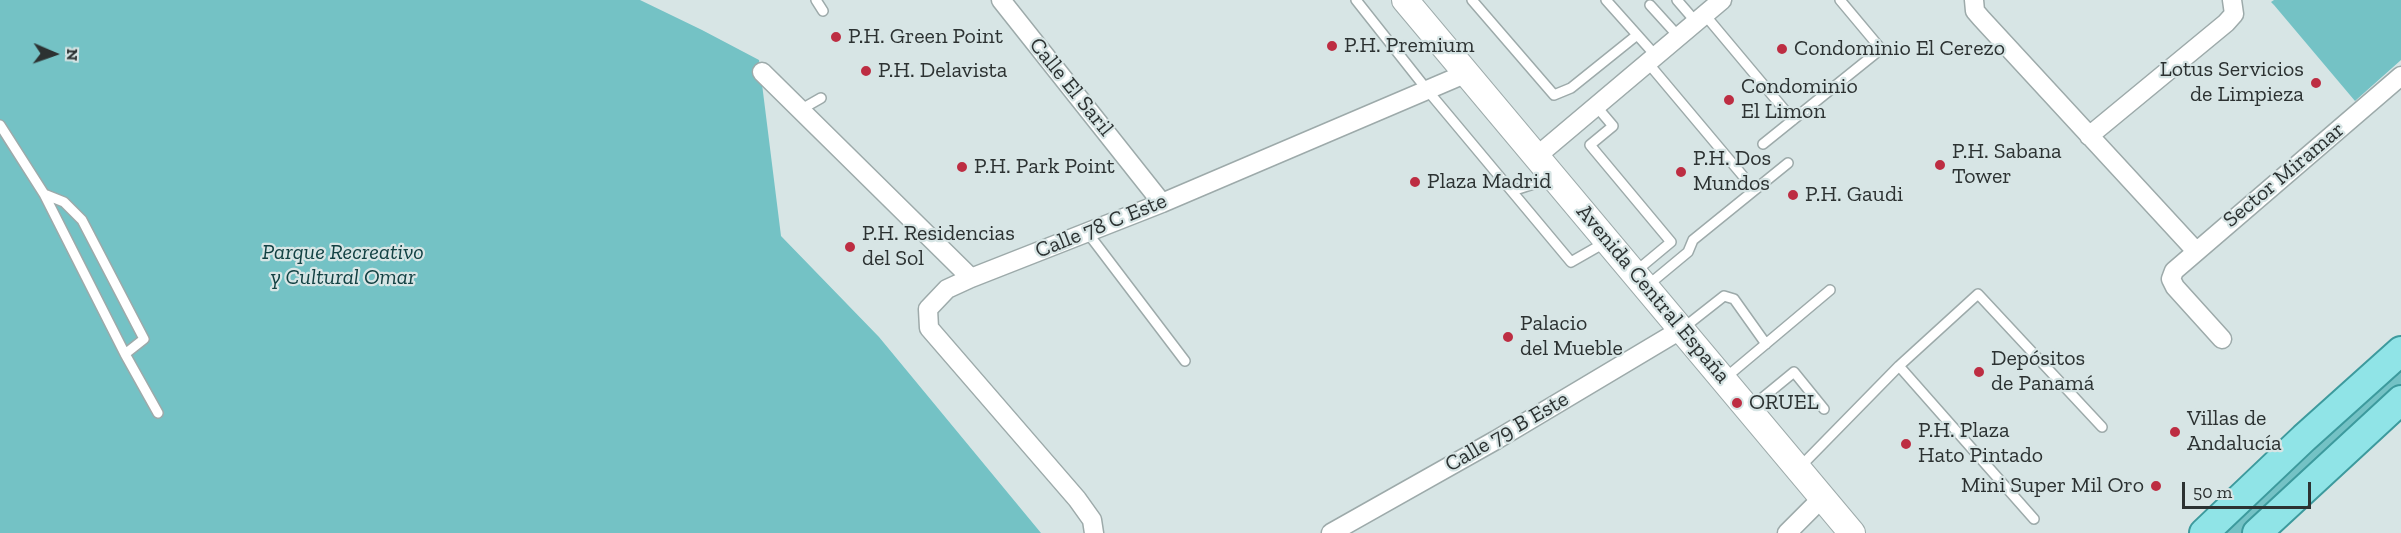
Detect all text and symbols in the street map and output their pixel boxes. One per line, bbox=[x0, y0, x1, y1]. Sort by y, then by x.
north arrow bbox=[24, 24, 84, 84]
place label: P.H. Green Point bbox=[848, 24, 1003, 50]
marker: P.H. Green Point bbox=[829, 30, 843, 44]
street label: Calle El Saril bbox=[1023, 32, 1119, 142]
place label: P.H. Premium bbox=[1344, 33, 1474, 59]
place label: Condominio El Cerezo bbox=[1794, 36, 2005, 62]
marker: P.H. Premium bbox=[1325, 39, 1339, 53]
marker: Condominio El Cerezo bbox=[1775, 42, 1789, 56]
text: N bbox=[63, 48, 82, 61]
place label: Lotus Servicios de Limpieza bbox=[2160, 57, 2304, 108]
place label: P.H. Delavista bbox=[878, 58, 1007, 84]
marker: P.H. Delavista bbox=[859, 64, 873, 78]
place label: Condominio El Limon bbox=[1741, 74, 1858, 125]
marker: Lotus Servicios de Limpieza bbox=[2309, 76, 2323, 90]
marker: Condominio El Limon bbox=[1722, 93, 1736, 107]
street label: Sector Miramar bbox=[2218, 117, 2350, 233]
place label: P.H. Sabana Tower bbox=[1952, 139, 2062, 190]
place label: P.H. Dos Mundos bbox=[1693, 146, 1771, 198]
place label: P.H. Park Point bbox=[974, 154, 1115, 180]
marker: P.H. Sabana Tower bbox=[1933, 158, 1947, 172]
marker: P.H. Park Point bbox=[955, 160, 969, 174]
marker: P.H. Dos Mundos bbox=[1674, 165, 1688, 179]
place label: Plaza Madrid bbox=[1427, 169, 1551, 195]
marker: Plaza Madrid bbox=[1408, 175, 1422, 189]
place label: P.H. Gaudi bbox=[1805, 182, 1903, 208]
street label: Calle 78 C Este bbox=[1031, 188, 1171, 264]
marker: P.H. Gaudi bbox=[1786, 188, 1800, 202]
street label: Avenida Central España bbox=[1570, 199, 1736, 389]
place label: P.H. Residencias del Sol bbox=[862, 221, 1015, 272]
park label: Parque Recreativo y Cultural Omar bbox=[262, 240, 424, 292]
marker: P.H. Residencias del Sol bbox=[843, 240, 857, 254]
place label: Palacio del Mueble bbox=[1520, 311, 1623, 362]
marker: Palacio del Mueble bbox=[1501, 330, 1515, 344]
place label: Depósitos de Panamá bbox=[1991, 346, 2094, 398]
marker: Depósitos de Panamá bbox=[1972, 365, 1986, 379]
street label: Calle 79 B Este bbox=[1441, 386, 1573, 478]
place label: ORUEL bbox=[1749, 390, 1819, 416]
marker: ORUEL bbox=[1730, 396, 1744, 410]
place label: Villas de Andalucía bbox=[2187, 406, 2282, 458]
place label: P.H. Plaza Hato Pintado bbox=[1918, 418, 2043, 470]
marker: Villas de Andalucía bbox=[2168, 425, 2182, 439]
marker: P.H. Plaza Hato Pintado bbox=[1899, 437, 1913, 451]
scale bar bbox=[2185, 470, 2314, 508]
place label: Mini Super Mil Oro bbox=[1961, 473, 2144, 499]
marker: Mini Super Mil Oro bbox=[2149, 479, 2163, 493]
text: 50 m bbox=[2193, 481, 2232, 503]

